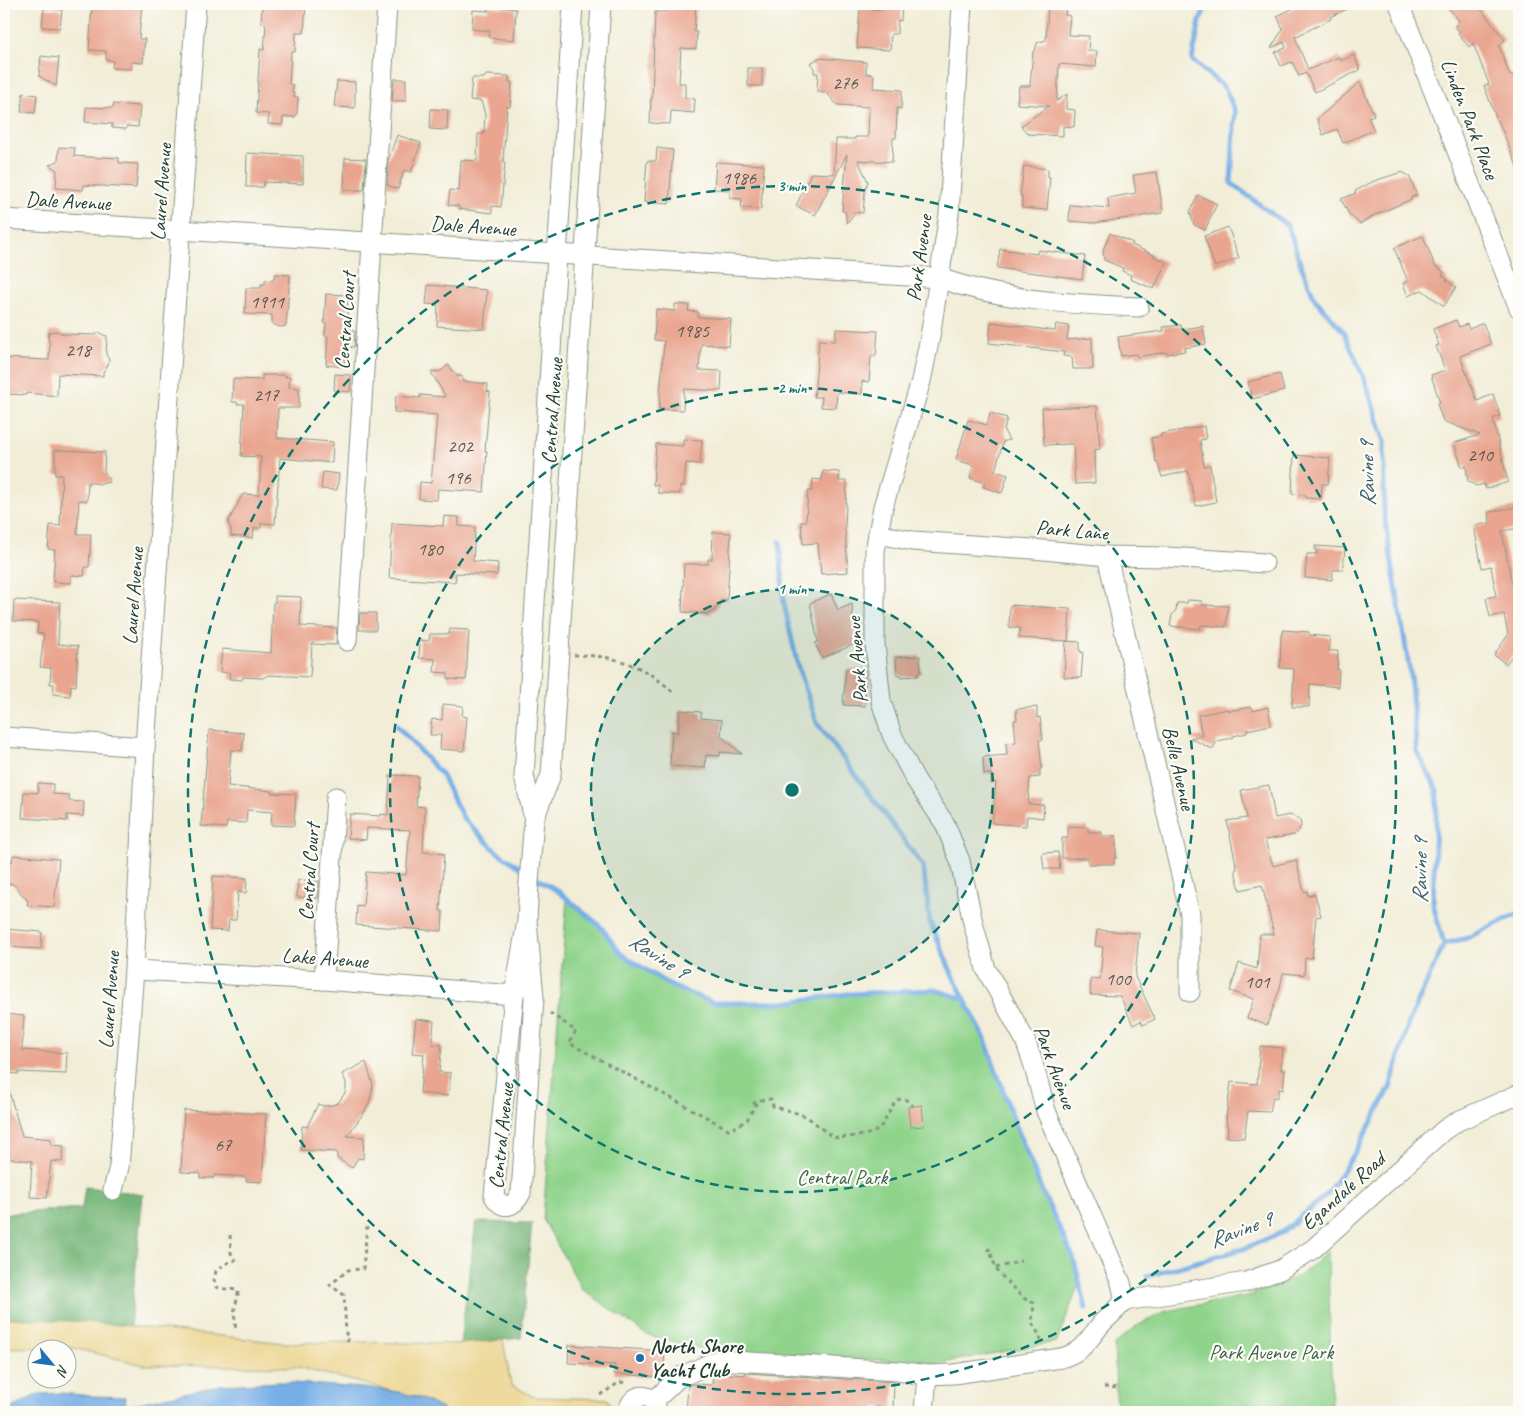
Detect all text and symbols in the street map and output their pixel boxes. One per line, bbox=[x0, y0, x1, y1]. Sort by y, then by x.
street label: Linden Park Place bbox=[1435, 55, 1505, 184]
house number: 276 bbox=[832, 71, 859, 95]
street label: Laurel Avenue bbox=[145, 141, 177, 241]
house number: 1986 bbox=[722, 166, 758, 190]
text: 3 min bbox=[778, 177, 807, 196]
street label: Dale Avenue bbox=[25, 186, 112, 216]
street label: Dale Avenue bbox=[430, 210, 518, 242]
street label: Park Avenue bbox=[900, 211, 938, 303]
street label: Central Court bbox=[329, 268, 362, 370]
house number: 1911 bbox=[250, 290, 286, 314]
house number: 1985 bbox=[675, 319, 711, 343]
house number: 218 bbox=[65, 338, 93, 362]
street label: Central Avenue bbox=[535, 356, 569, 465]
text: 2 min bbox=[778, 379, 807, 398]
house number: 217 bbox=[253, 383, 280, 407]
house number: 202 bbox=[447, 434, 474, 458]
water label: Ravine 9 bbox=[1352, 436, 1382, 507]
house number: 210 bbox=[1467, 443, 1494, 467]
house number: 196 bbox=[445, 466, 472, 490]
street label: Park Lane bbox=[1035, 514, 1110, 546]
house number: 180 bbox=[417, 537, 444, 561]
street label: Laurel Avenue bbox=[117, 545, 149, 645]
text: 1 min bbox=[778, 580, 807, 599]
street label: Park Avenue bbox=[840, 613, 874, 704]
street label: Belle Avenue bbox=[1157, 724, 1202, 814]
centre of rings bbox=[783, 781, 801, 799]
street label: Central Court bbox=[293, 819, 326, 921]
water label: Ravine 9 bbox=[1406, 834, 1434, 903]
water label: Ravine 9 bbox=[624, 927, 697, 988]
street label: Lake Avenue bbox=[281, 942, 370, 974]
street label: Laurel Avenue bbox=[93, 949, 125, 1049]
house number: 100 bbox=[1105, 967, 1132, 991]
house number: 101 bbox=[1244, 970, 1271, 994]
street label: Park Avenue bbox=[1028, 1022, 1083, 1114]
street label: Central Avenue bbox=[483, 1081, 520, 1190]
house number: 67 bbox=[214, 1133, 233, 1157]
street label: Egandale Road bbox=[1295, 1144, 1393, 1236]
park label: Central Park bbox=[797, 1164, 889, 1190]
water label: Ravine 9 bbox=[1205, 1203, 1280, 1255]
place label: North Shore Yacht Club bbox=[650, 1333, 744, 1383]
north arrow bbox=[28, 1338, 78, 1388]
park label: Park Avenue Park bbox=[1209, 1339, 1334, 1365]
marker: North Shore Yacht Club bbox=[634, 1352, 646, 1364]
text: N bbox=[52, 1362, 72, 1380]

